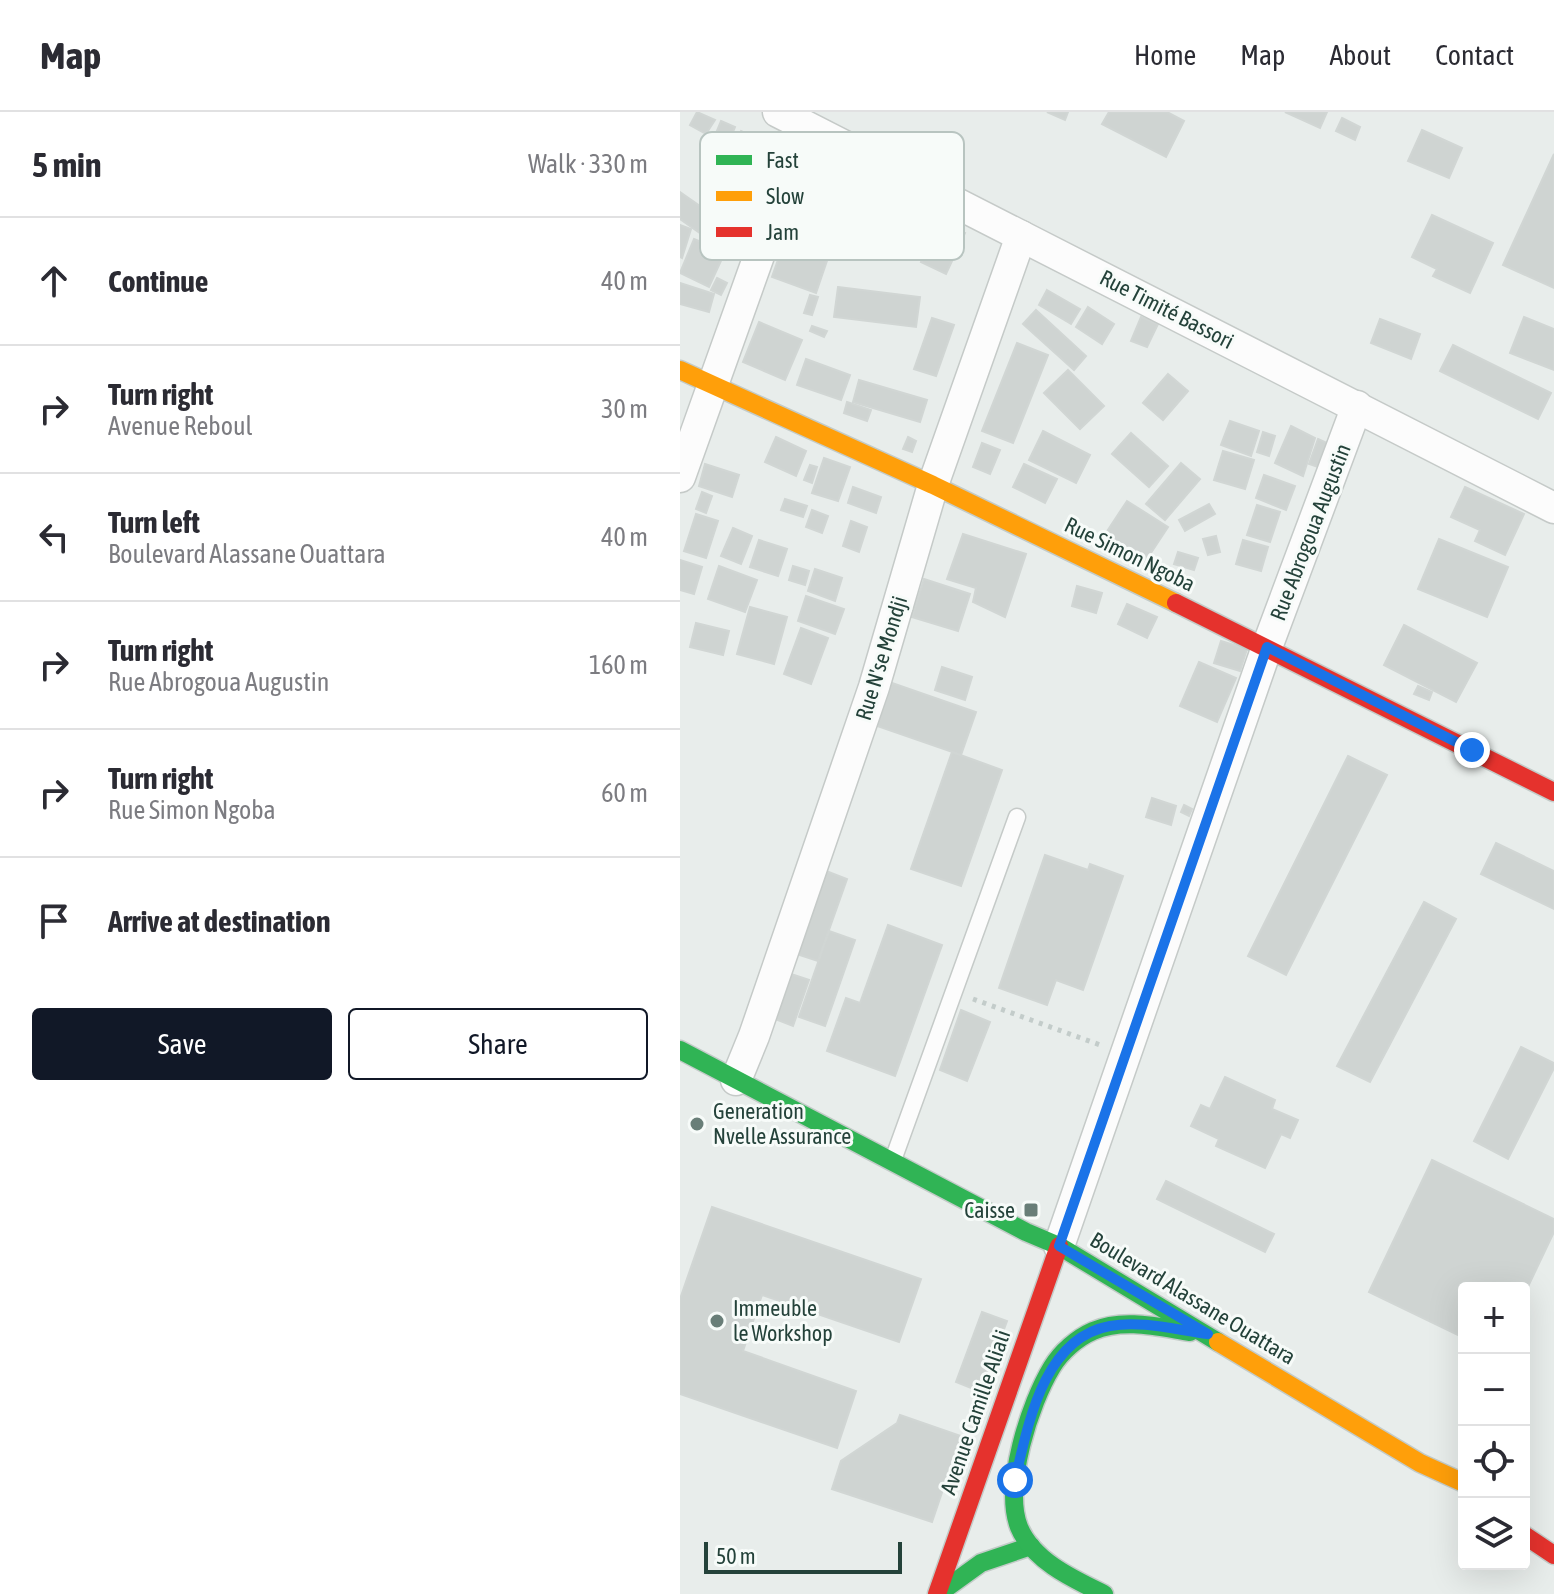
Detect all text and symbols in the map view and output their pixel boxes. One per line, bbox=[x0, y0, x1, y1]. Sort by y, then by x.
text: Map bbox=[40, 34, 101, 77]
text: Home bbox=[1134, 39, 1196, 71]
text: Map bbox=[1240, 39, 1285, 71]
text: About bbox=[1329, 39, 1391, 71]
text: Contact bbox=[1435, 39, 1514, 71]
legend bbox=[700, 132, 964, 260]
text: 5 min bbox=[32, 145, 101, 184]
text: Fast bbox=[766, 147, 799, 173]
text: Walk · 330 m bbox=[528, 149, 648, 179]
text: Slow bbox=[766, 183, 804, 209]
text: Jam bbox=[766, 219, 799, 245]
icon: ahead bbox=[32, 259, 76, 303]
text: Continue bbox=[108, 264, 208, 298]
street label: Rue Timité Bassori bbox=[1096, 264, 1238, 354]
text: 40 m bbox=[601, 266, 648, 296]
text: Turn right bbox=[108, 377, 214, 411]
icon: right bbox=[32, 387, 76, 431]
text: 30 m bbox=[601, 394, 648, 424]
text: Avenue Reboul bbox=[108, 411, 252, 441]
street label: Rue Abrogoua Augustin bbox=[1264, 440, 1356, 624]
text: Turn left bbox=[108, 505, 200, 539]
street label: Rue Simon Ngoba bbox=[1061, 511, 1199, 597]
icon: left bbox=[32, 515, 76, 559]
text: 40 m bbox=[601, 522, 648, 552]
text: Boulevard Alassane Ouattara bbox=[108, 539, 386, 569]
street label: Rue N'se Mondji bbox=[850, 593, 912, 723]
text: Turn right bbox=[108, 633, 214, 667]
icon: right bbox=[32, 643, 76, 687]
text: 160 m bbox=[589, 650, 648, 680]
text: Rue Abrogoua Augustin bbox=[108, 667, 329, 697]
route end bbox=[1454, 732, 1490, 768]
text: Turn right bbox=[108, 761, 214, 795]
icon: right bbox=[32, 771, 76, 815]
text: 60 m bbox=[601, 778, 648, 808]
text: Rue Simon Ngoba bbox=[108, 795, 276, 825]
icon: arrive bbox=[32, 899, 76, 943]
text: Arrive at destination bbox=[108, 904, 330, 938]
button: Save bbox=[32, 1008, 332, 1080]
button: Share bbox=[348, 1008, 648, 1080]
place label: Generation Nvelle Assurance bbox=[713, 1098, 851, 1149]
marker: Generation Nvelle Assurance bbox=[688, 1115, 706, 1133]
place label: Caisse bbox=[964, 1197, 1015, 1223]
marker: Caisse bbox=[1022, 1201, 1040, 1219]
street label: Boulevard Alassane Ouattara bbox=[1086, 1226, 1300, 1370]
map controls bbox=[1458, 1282, 1530, 1570]
button: + bbox=[1458, 1282, 1530, 1354]
place label: Immeuble le Workshop bbox=[733, 1295, 833, 1346]
marker: Immeuble le Workshop bbox=[708, 1312, 726, 1330]
street label: Avenue Camille Aliali bbox=[935, 1326, 1015, 1498]
button: − bbox=[1458, 1354, 1530, 1426]
button: locate bbox=[1458, 1426, 1530, 1498]
route start bbox=[997, 1462, 1033, 1498]
button: layers bbox=[1458, 1498, 1530, 1570]
scale bar bbox=[704, 1538, 902, 1574]
text: 50 m bbox=[716, 1543, 756, 1569]

